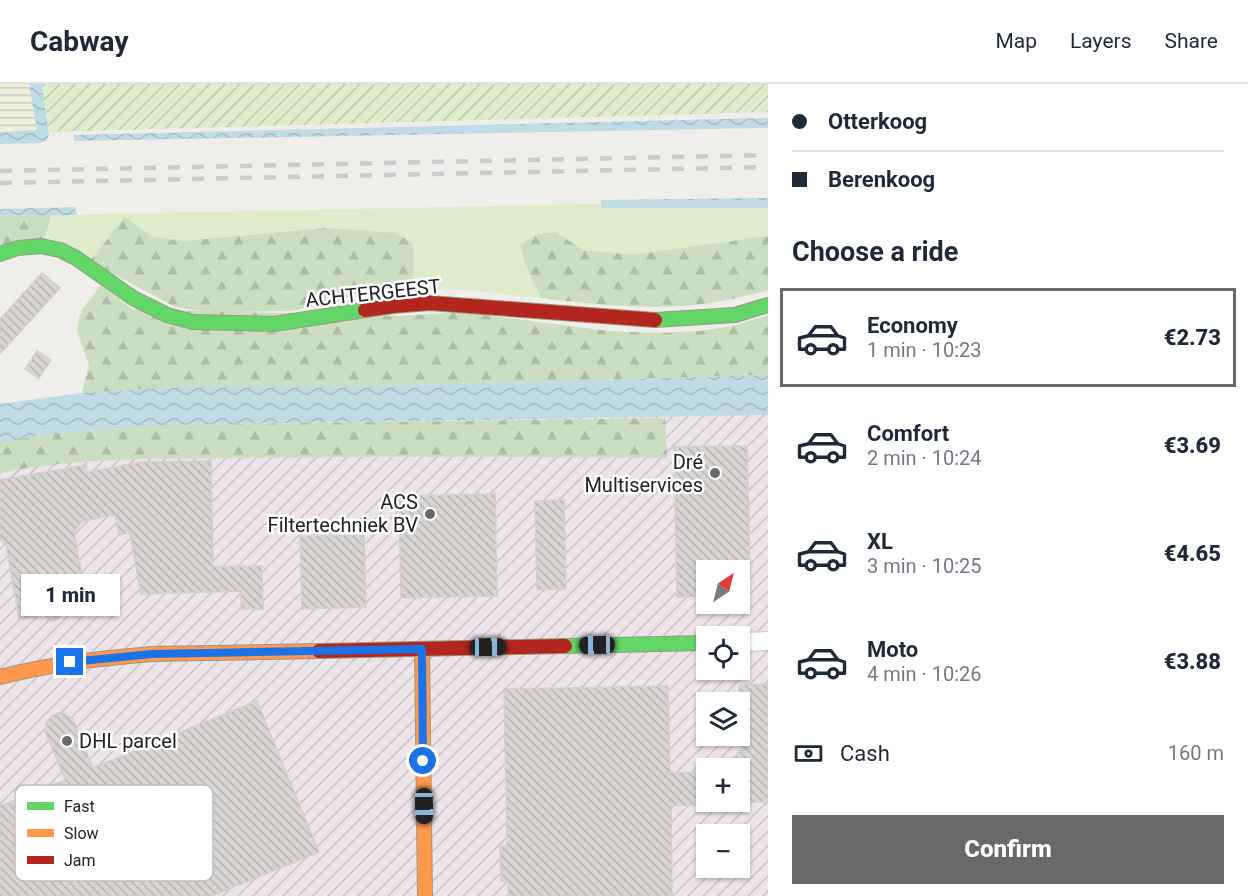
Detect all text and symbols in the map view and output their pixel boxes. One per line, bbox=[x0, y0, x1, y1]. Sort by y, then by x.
text: Cabway bbox=[30, 25, 129, 58]
text: Map bbox=[995, 29, 1037, 53]
text: Layers bbox=[1070, 29, 1131, 53]
text: Share bbox=[1164, 29, 1218, 53]
text: Otterkoog bbox=[828, 109, 927, 134]
text: Berenkoog bbox=[828, 167, 935, 192]
text: Choose a ride bbox=[792, 236, 958, 268]
street label: ACHTERGEEST bbox=[304, 274, 442, 312]
icon: car bbox=[795, 311, 849, 365]
text: Economy bbox=[867, 313, 958, 338]
text: €2.73 bbox=[1164, 325, 1221, 350]
text: 1 min · 10:23 bbox=[867, 338, 982, 362]
icon: car bbox=[795, 419, 849, 473]
text: Comfort bbox=[867, 421, 949, 446]
text: €3.69 bbox=[1164, 433, 1221, 458]
text: 2 min · 10:24 bbox=[867, 446, 982, 470]
place label: Dré Multiservices bbox=[584, 450, 703, 497]
marker: Dré Multiservices bbox=[708, 466, 722, 480]
place label: ACS Filtertechniek BV bbox=[268, 490, 418, 537]
marker: ACS Filtertechniek BV bbox=[423, 507, 437, 521]
icon: car bbox=[795, 527, 849, 581]
text: XL bbox=[867, 529, 893, 554]
text: €4.65 bbox=[1164, 541, 1221, 566]
text: 3 min · 10:25 bbox=[867, 554, 982, 578]
north arrow bbox=[696, 560, 750, 614]
map controls bbox=[696, 560, 750, 878]
callout: 1 min bbox=[20, 575, 119, 617]
text: 1 min bbox=[45, 583, 96, 607]
button: locate bbox=[696, 626, 750, 680]
icon: car bbox=[795, 635, 849, 689]
car bbox=[579, 636, 615, 654]
text: Moto bbox=[867, 637, 918, 662]
car bbox=[470, 638, 506, 656]
route end bbox=[56, 648, 83, 675]
text: €3.88 bbox=[1164, 649, 1221, 674]
text: 4 min · 10:26 bbox=[867, 662, 982, 686]
button: layers bbox=[696, 692, 750, 746]
place label: DHL parcel bbox=[79, 729, 177, 753]
marker: DHL parcel bbox=[60, 734, 74, 748]
icon: cash bbox=[792, 737, 825, 770]
text: Cash bbox=[840, 741, 890, 766]
text: 160 m bbox=[1168, 741, 1224, 765]
route start bbox=[409, 747, 436, 774]
button: + bbox=[696, 758, 750, 812]
legend bbox=[15, 785, 213, 881]
car bbox=[415, 788, 433, 824]
text: Fast bbox=[64, 797, 95, 816]
button: Confirm bbox=[792, 815, 1224, 884]
text: Slow bbox=[64, 824, 99, 843]
button: − bbox=[696, 824, 750, 878]
text: Jam bbox=[64, 851, 96, 870]

